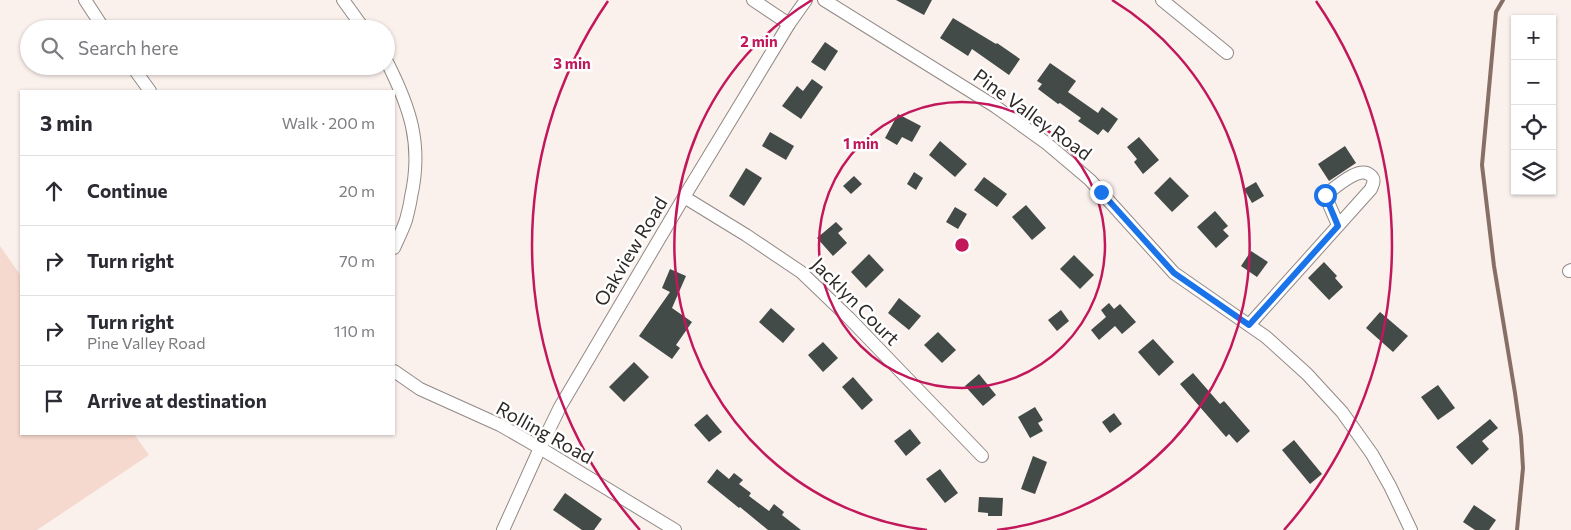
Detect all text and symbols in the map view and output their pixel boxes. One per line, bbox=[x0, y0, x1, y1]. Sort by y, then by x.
map controls bbox=[1511, 15, 1556, 195]
button: + bbox=[1511, 15, 1556, 60]
search box bbox=[20, 20, 395, 75]
text: 2 min bbox=[740, 32, 778, 50]
icon: search bbox=[38, 34, 66, 62]
text: Search here bbox=[78, 36, 178, 59]
text: 3 min bbox=[553, 54, 591, 72]
button: − bbox=[1511, 60, 1556, 105]
street label: Pine Valley Road bbox=[969, 63, 1097, 165]
button: locate bbox=[1511, 105, 1556, 150]
text: 3 min bbox=[40, 110, 93, 135]
text: Walk · 200 m bbox=[282, 113, 375, 132]
text: 1 min bbox=[843, 134, 879, 152]
button: layers bbox=[1511, 150, 1556, 195]
icon: ahead bbox=[40, 177, 68, 205]
text: Continue bbox=[87, 179, 167, 202]
text: 20 m bbox=[339, 181, 375, 200]
route end bbox=[1090, 181, 1113, 204]
route start bbox=[1314, 184, 1337, 207]
street label: Oakview Road bbox=[588, 192, 672, 310]
centre of rings bbox=[953, 236, 971, 254]
icon: right bbox=[40, 247, 68, 275]
text: Turn right bbox=[87, 249, 174, 272]
text: 70 m bbox=[339, 251, 375, 270]
street label: Jacklyn Court bbox=[807, 252, 905, 350]
text: Turn right bbox=[87, 310, 174, 333]
icon: right bbox=[40, 317, 68, 345]
text: 110 m bbox=[334, 321, 375, 340]
text: Pine Valley Road bbox=[87, 333, 205, 352]
icon: arrive bbox=[40, 387, 68, 415]
text: Arrive at destination bbox=[87, 389, 267, 412]
street label: Rolling Road bbox=[493, 396, 597, 468]

